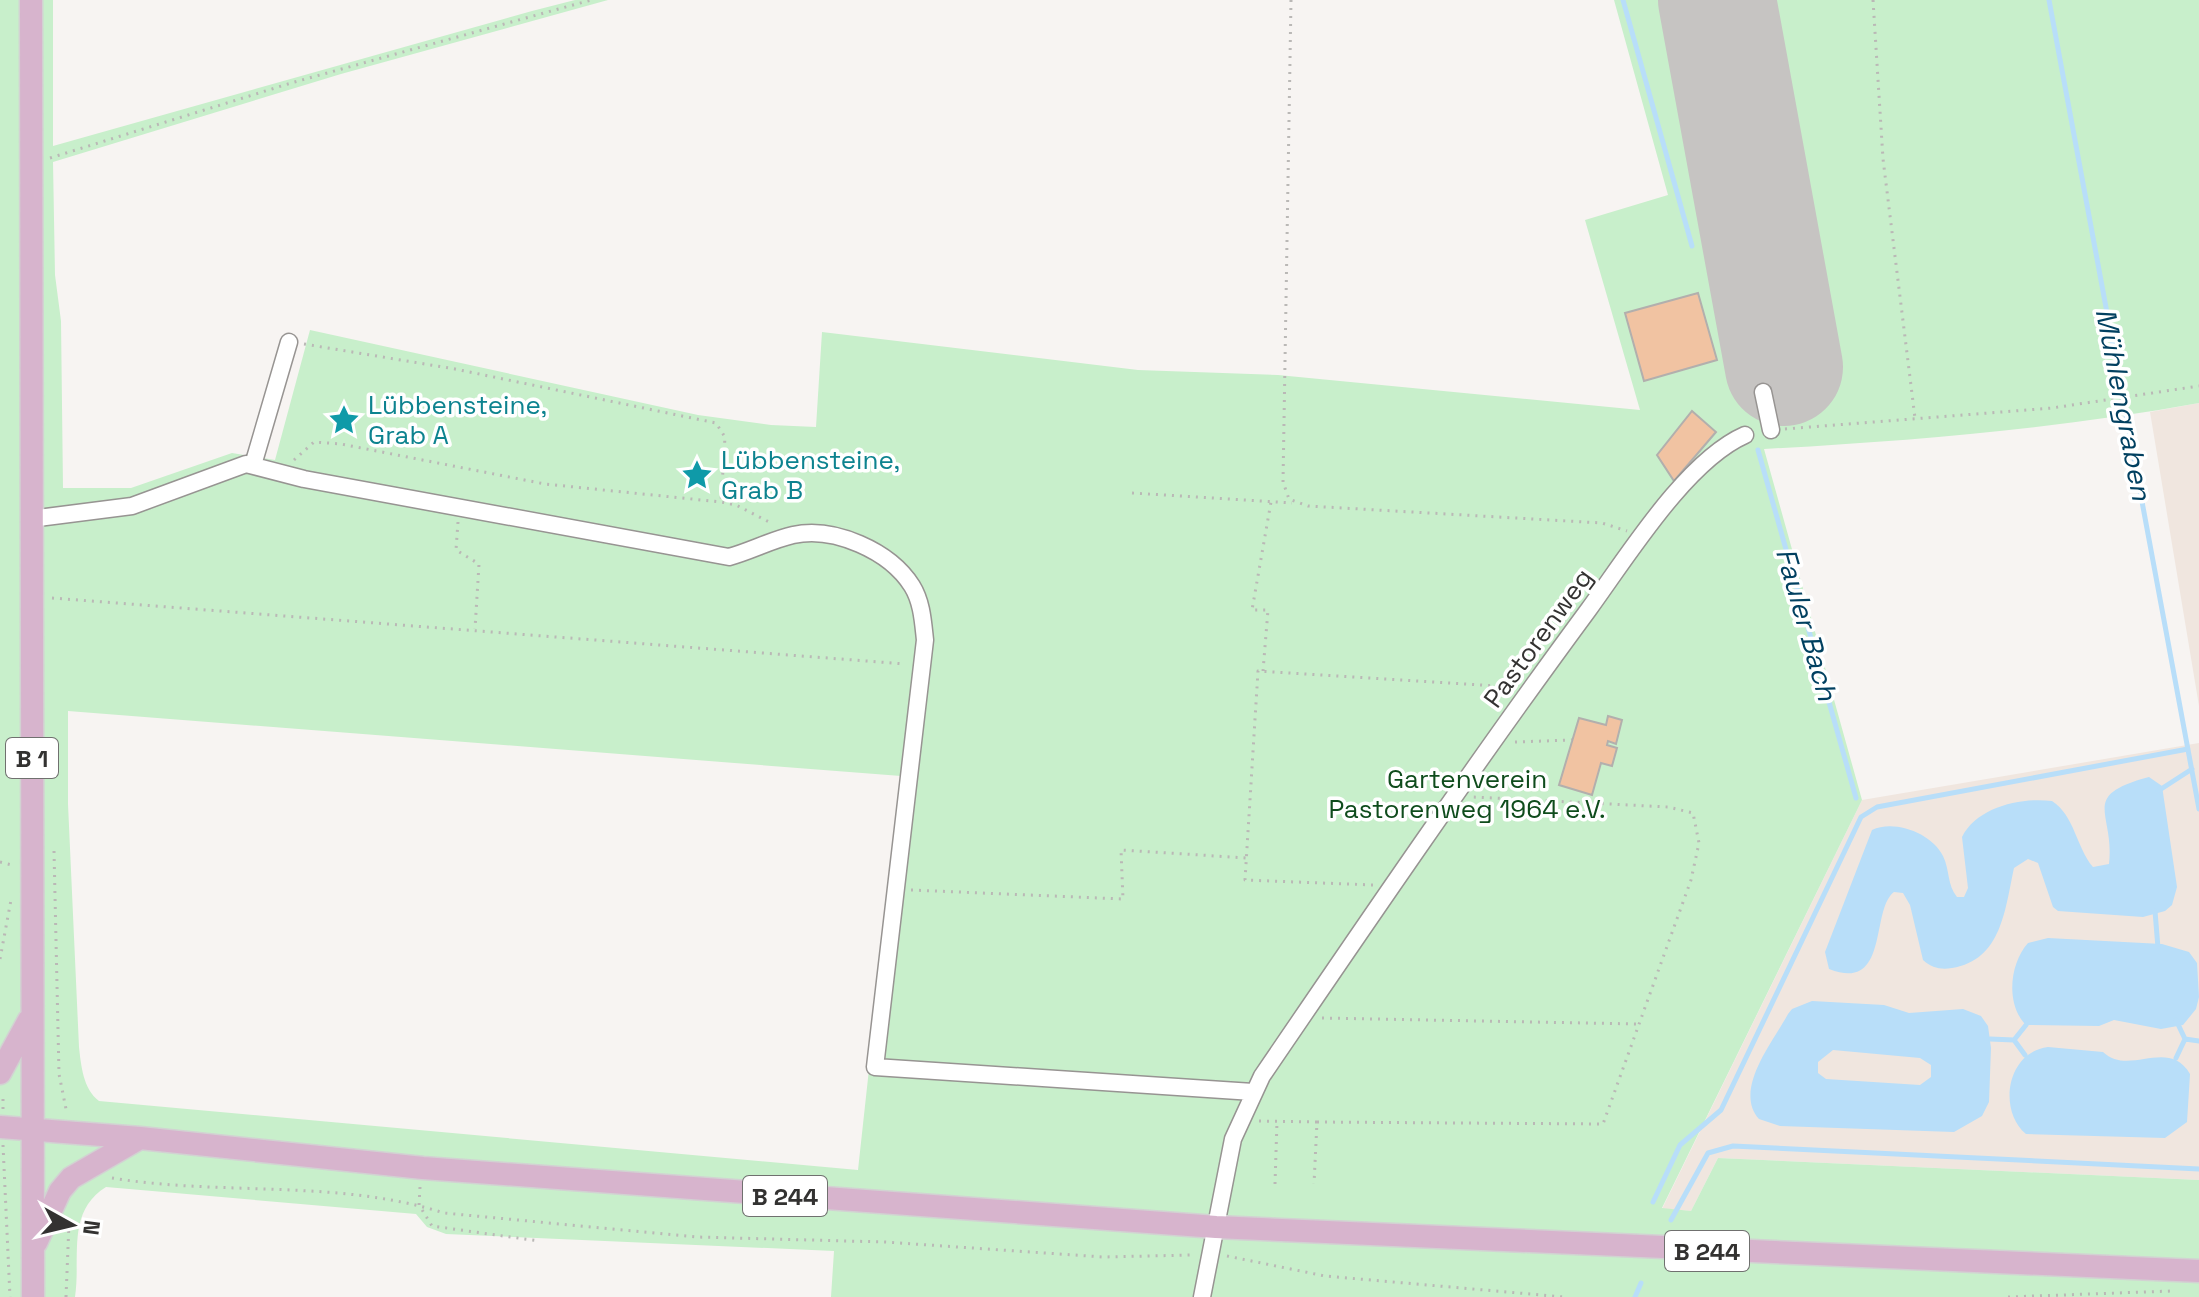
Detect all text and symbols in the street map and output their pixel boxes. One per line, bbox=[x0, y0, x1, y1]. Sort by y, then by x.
water label: Mühlengraben bbox=[2088, 305, 2160, 504]
place label: Lübbensteine, Grab A bbox=[368, 388, 547, 452]
place icon: Lübbensteine, Grab A bbox=[327, 403, 361, 437]
place label: Lübbensteine, Grab B bbox=[721, 443, 900, 507]
place icon: Lübbensteine, Grab B bbox=[680, 458, 714, 492]
water label: Fauler Bach bbox=[1768, 544, 1846, 705]
street label: Pastorenweg bbox=[1476, 562, 1600, 714]
road number: B 1 bbox=[6, 738, 58, 778]
park label: Gartenverein Pastorenweg 1964 e.V. bbox=[1328, 762, 1606, 826]
road number: B 244 bbox=[743, 1176, 827, 1216]
north arrow bbox=[32, 1185, 112, 1265]
text: N bbox=[77, 1219, 107, 1237]
road number: B 244 bbox=[1665, 1231, 1749, 1271]

